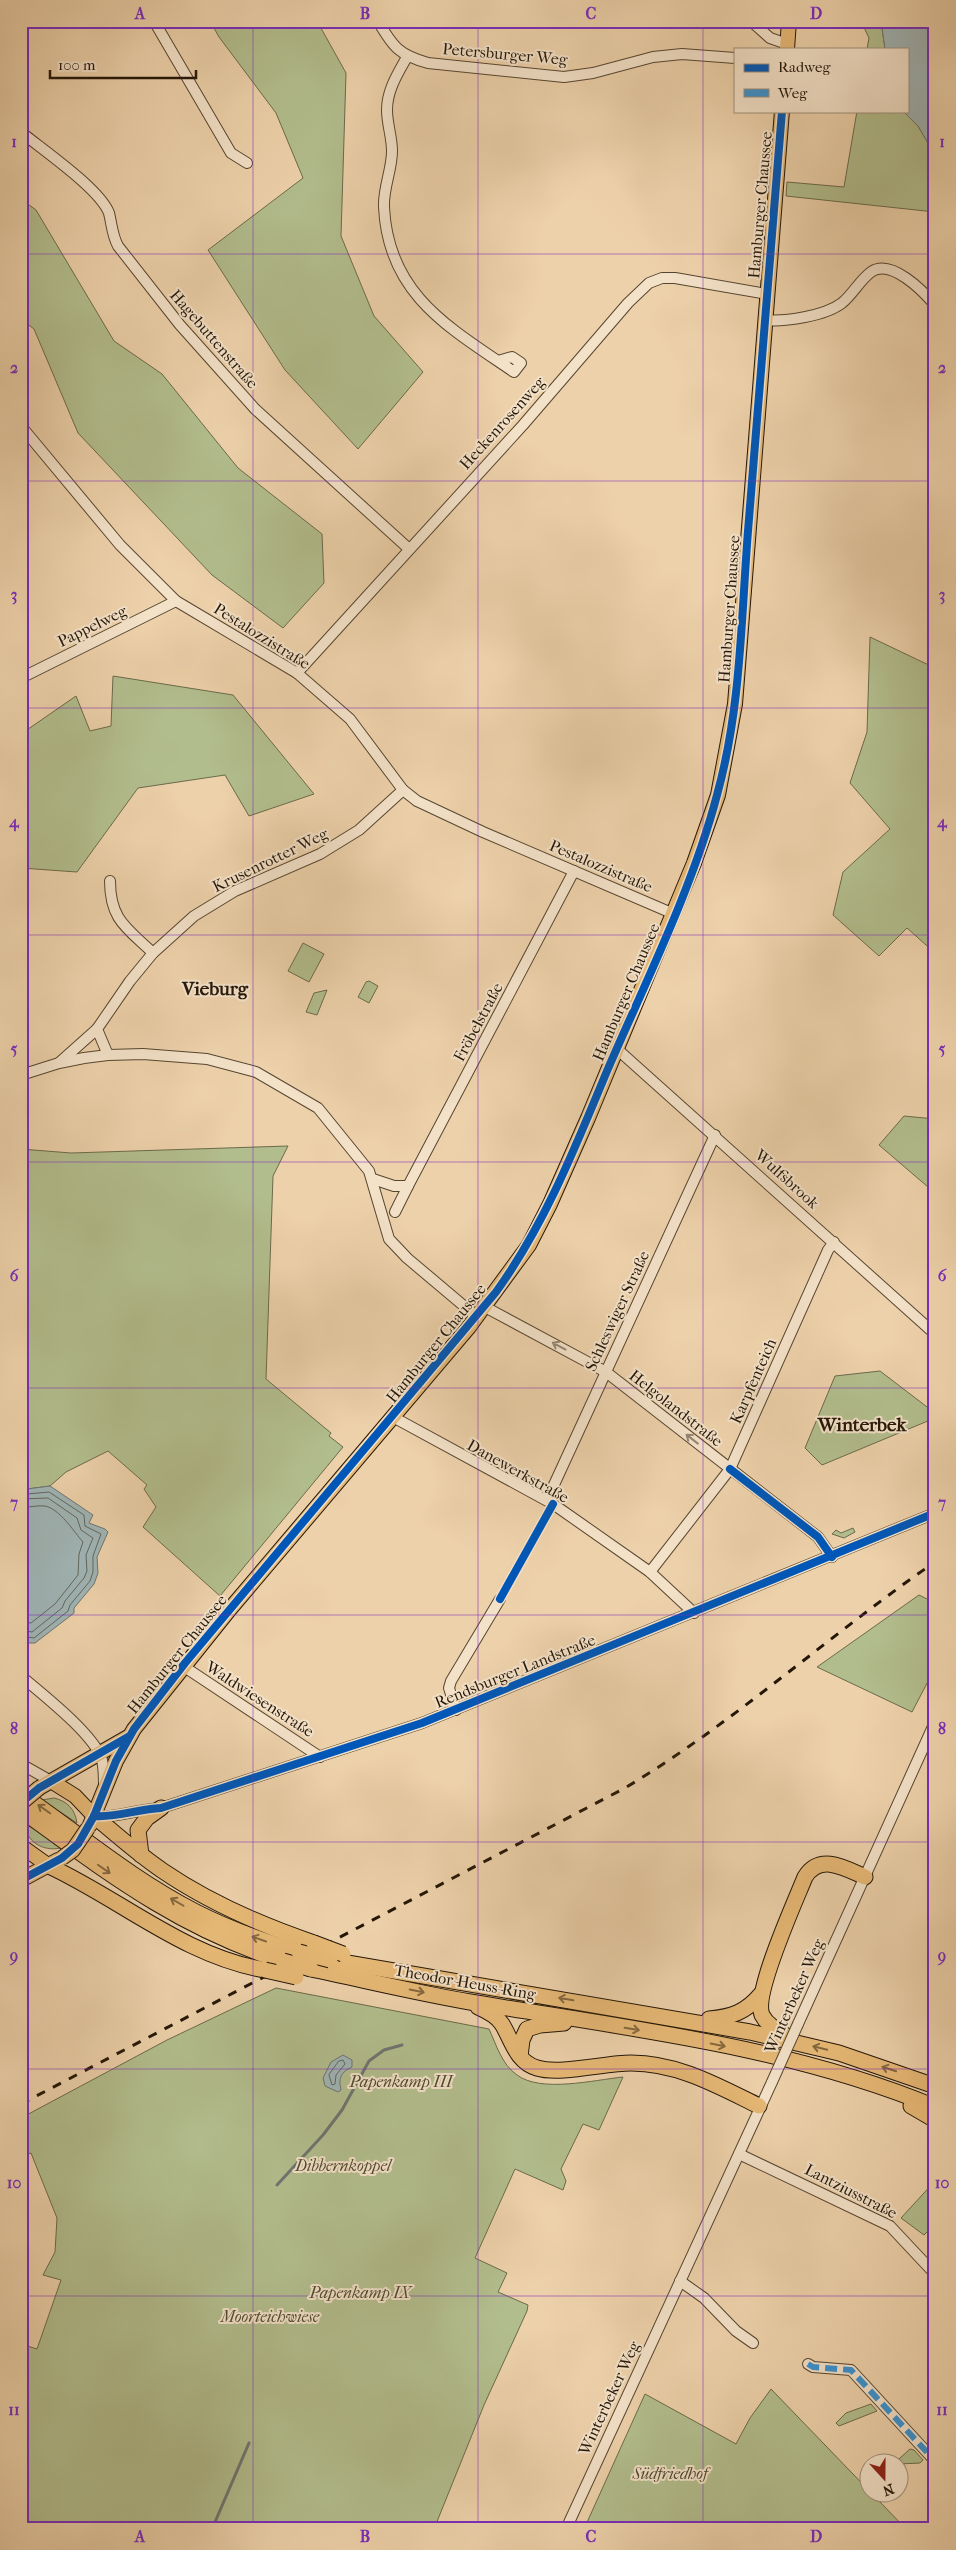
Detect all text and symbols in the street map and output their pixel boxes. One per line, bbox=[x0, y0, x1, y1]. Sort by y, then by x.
text: A bbox=[134, 4, 146, 23]
text: B bbox=[360, 4, 370, 23]
text: C bbox=[586, 4, 597, 23]
text: D bbox=[810, 4, 822, 23]
street label: Petersburger Weg bbox=[442, 39, 569, 69]
scale bar bbox=[50, 48, 196, 80]
legend bbox=[734, 48, 908, 112]
text: 100 m bbox=[58, 56, 96, 74]
text: Radweg bbox=[778, 58, 831, 76]
text: Weg bbox=[777, 84, 808, 102]
street label: Hamburger Chaussee bbox=[744, 130, 776, 279]
text: 1 bbox=[11, 132, 17, 151]
text: 1 bbox=[939, 132, 945, 151]
street label: Hagebuttenstraße bbox=[166, 286, 262, 392]
text: 2 bbox=[10, 358, 18, 377]
text: 2 bbox=[938, 358, 946, 377]
street label: Heckenrosenweg bbox=[455, 372, 549, 473]
street label: Hamburger Chaussee bbox=[714, 535, 744, 683]
text: 3 bbox=[11, 585, 17, 605]
text: 3 bbox=[939, 585, 945, 605]
street label: Pestalozzistraße bbox=[210, 599, 314, 673]
street label: Pappelweg bbox=[54, 601, 130, 651]
text: 4 bbox=[8, 812, 20, 832]
text: 4 bbox=[936, 812, 948, 832]
street label: Krusenrotter Weg bbox=[209, 824, 331, 896]
street label: Pestalozzistraße bbox=[547, 836, 655, 896]
street label: Hamburger Chaussee bbox=[588, 920, 664, 1064]
district label: Vieburg bbox=[181, 978, 249, 1000]
street label: Fröbelstraße bbox=[449, 979, 507, 1065]
text: 5 bbox=[11, 1039, 18, 1058]
text: 5 bbox=[939, 1039, 946, 1058]
street label: Wulfsbrook bbox=[750, 1145, 823, 1213]
street label: Schleswiger Straße bbox=[581, 1248, 653, 1374]
text: 6 bbox=[10, 1266, 19, 1285]
text: 6 bbox=[938, 1266, 947, 1285]
street label: Hamburger Chaussee bbox=[382, 1280, 490, 1406]
street label: Karpfenteich bbox=[726, 1335, 780, 1427]
one-way arrow bbox=[552, 1341, 567, 1351]
street label: Helgolandstraße bbox=[625, 1366, 727, 1450]
district label: Winterbek bbox=[817, 1414, 907, 1436]
one-way arrow bbox=[685, 1434, 699, 1444]
street label: Danewerkstraße bbox=[464, 1435, 572, 1507]
text: 7 bbox=[9, 1493, 18, 1512]
text: 7 bbox=[937, 1493, 946, 1512]
street label: Hamburger Chaussee bbox=[123, 1591, 231, 1717]
street label: Rendsburger Landstraße bbox=[432, 1630, 598, 1712]
street label: Waldwiesenstraße bbox=[202, 1656, 318, 1741]
text: 8 bbox=[10, 1719, 18, 1738]
text: 8 bbox=[938, 1719, 946, 1738]
one-way arrow bbox=[37, 1804, 51, 1814]
one-way arrow bbox=[96, 1864, 110, 1874]
one-way arrow bbox=[171, 1896, 185, 1906]
one-way arrow bbox=[252, 1934, 267, 1943]
street label: Winterbeker Weg bbox=[760, 1935, 828, 2057]
text: 9 bbox=[9, 1946, 18, 1966]
text: 9 bbox=[937, 1946, 946, 1966]
street label: Theodor-Heuss-Ring bbox=[393, 1960, 538, 2004]
one-way arrow bbox=[408, 1987, 424, 1997]
one-way arrow bbox=[558, 1994, 574, 2004]
one-way arrow bbox=[624, 2024, 640, 2034]
one-way arrow bbox=[710, 2041, 726, 2050]
one-way arrow bbox=[812, 2043, 828, 2052]
one-way arrow bbox=[882, 2064, 897, 2073]
park label: Papenkamp III bbox=[349, 2072, 454, 2091]
park label: Dibbernkoppel bbox=[294, 2156, 393, 2175]
street label: Lantziusstraße bbox=[802, 2160, 900, 2222]
text: 10 bbox=[7, 2173, 21, 2192]
text: 10 bbox=[935, 2173, 949, 2192]
park label: Papenkamp IX bbox=[309, 2283, 414, 2302]
park label: Moorteichwiese bbox=[220, 2307, 320, 2326]
street label: Winterbeker Weg bbox=[574, 2338, 644, 2459]
text: 11 bbox=[8, 2400, 20, 2419]
text: 11 bbox=[936, 2400, 948, 2419]
north arrow bbox=[858, 2452, 908, 2502]
park label: Südfriedhof bbox=[631, 2464, 711, 2483]
text: N bbox=[880, 2480, 896, 2500]
text: A bbox=[134, 2527, 146, 2546]
text: B bbox=[360, 2527, 370, 2546]
text: C bbox=[586, 2527, 597, 2546]
text: D bbox=[810, 2527, 822, 2546]

